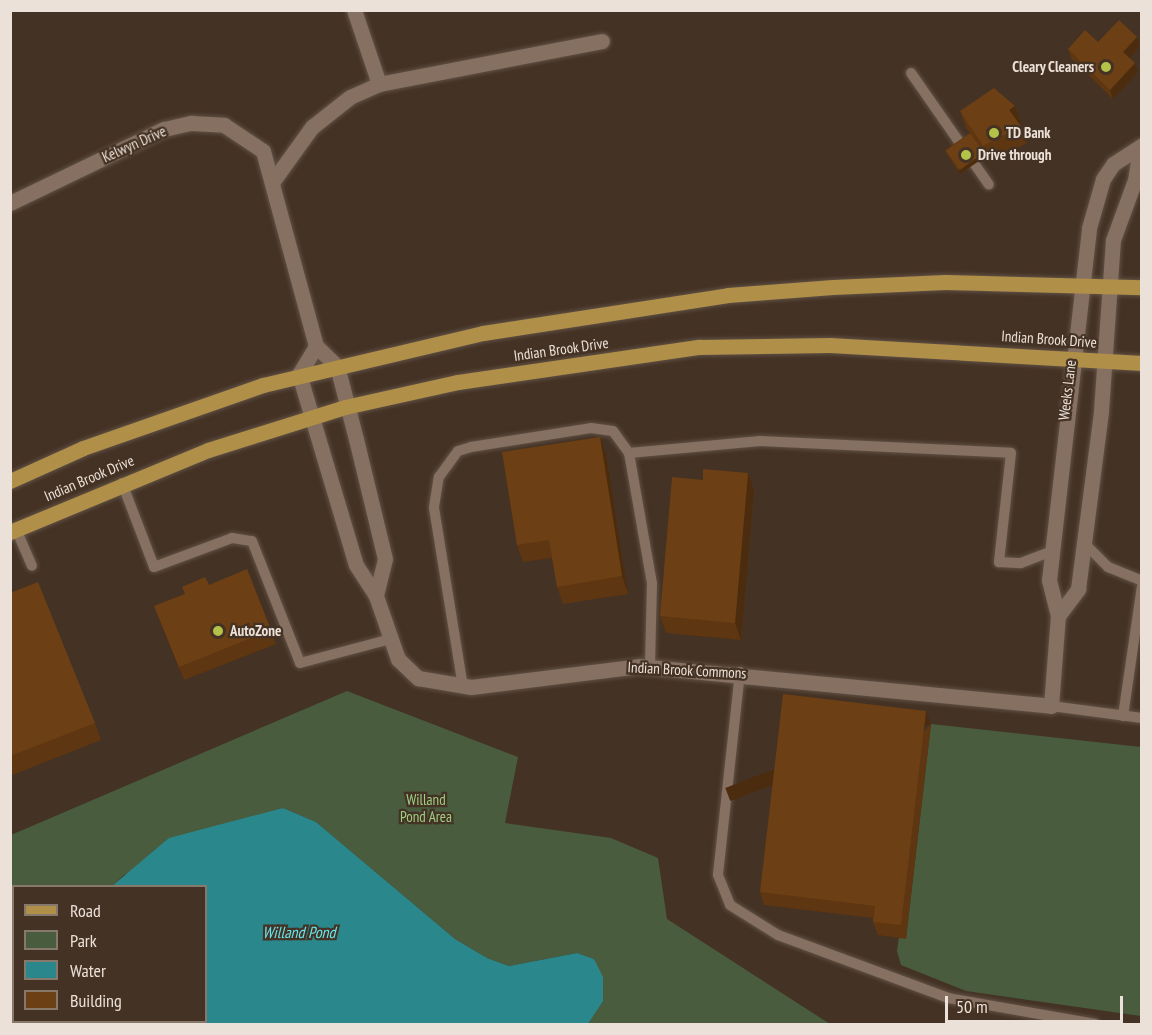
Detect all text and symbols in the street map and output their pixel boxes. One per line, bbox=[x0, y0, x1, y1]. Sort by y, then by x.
place label: Cleary Cleaners bbox=[1012, 58, 1094, 76]
marker: Cleary Cleaners bbox=[1099, 60, 1113, 74]
street label: Kelwyn Drive bbox=[99, 122, 169, 166]
place label: TD Bank bbox=[1006, 124, 1051, 142]
marker: TD Bank bbox=[987, 126, 1001, 140]
place label: Drive through bbox=[978, 146, 1051, 164]
marker: Drive through bbox=[959, 148, 973, 162]
street label: Indian Brook Drive bbox=[1000, 327, 1098, 351]
street label: Indian Brook Drive bbox=[512, 333, 610, 365]
street label: Weeks Lane bbox=[1054, 359, 1080, 421]
street label: Indian Brook Drive bbox=[41, 451, 137, 505]
place label: AutoZone bbox=[230, 622, 281, 640]
marker: AutoZone bbox=[211, 624, 225, 638]
street label: Indian Brook Commons bbox=[627, 658, 747, 682]
park label: Willand Pond Area bbox=[400, 790, 452, 825]
legend bbox=[12, 885, 207, 1023]
text: Road bbox=[70, 899, 101, 922]
water label: Willand Pond bbox=[262, 922, 336, 942]
text: Park bbox=[70, 929, 97, 952]
text: Water bbox=[70, 959, 106, 982]
scale bar bbox=[948, 984, 1126, 1022]
text: Building bbox=[70, 989, 122, 1012]
text: 50 m bbox=[956, 995, 988, 1018]

